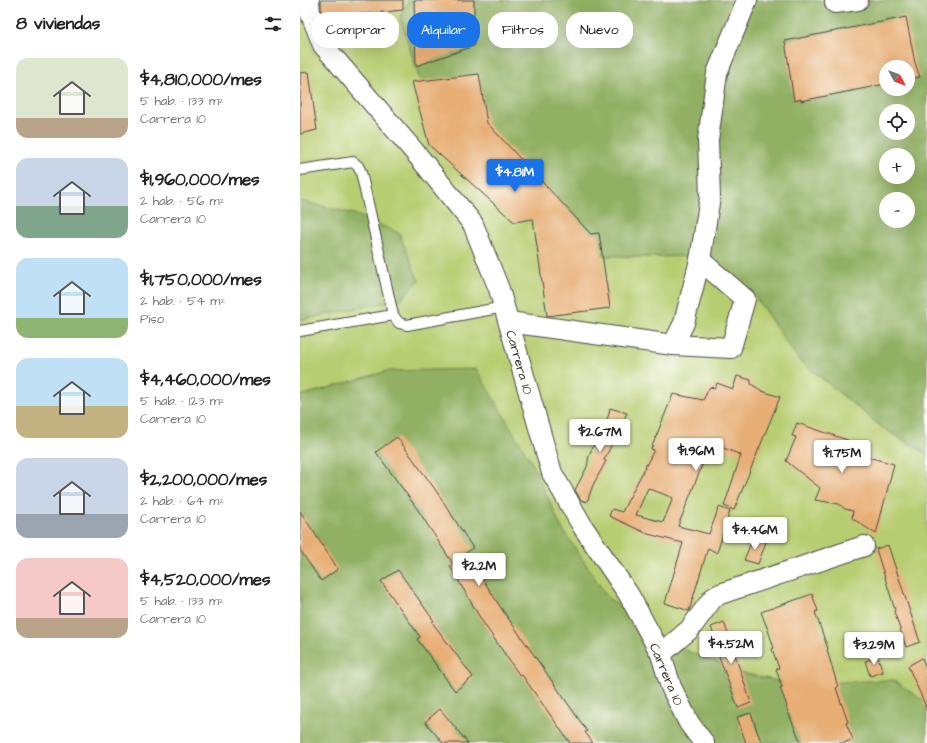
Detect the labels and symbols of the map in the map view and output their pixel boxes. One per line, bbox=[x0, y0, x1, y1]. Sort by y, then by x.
north arrow bbox=[879, 60, 915, 96]
pin: $4.81M bbox=[482, 159, 548, 193]
street label: Carrera 10 bbox=[501, 328, 537, 397]
pin: $2.67M bbox=[567, 419, 633, 453]
pin: $1.96M bbox=[663, 438, 729, 472]
pin: $1.75M bbox=[809, 440, 875, 474]
pin: $4.46M bbox=[722, 517, 788, 551]
pin: $2.2M bbox=[451, 553, 507, 587]
pin: $4.52M bbox=[698, 631, 764, 665]
pin: $3.29M bbox=[841, 632, 907, 666]
street label: Carrera 10 bbox=[645, 640, 687, 708]

